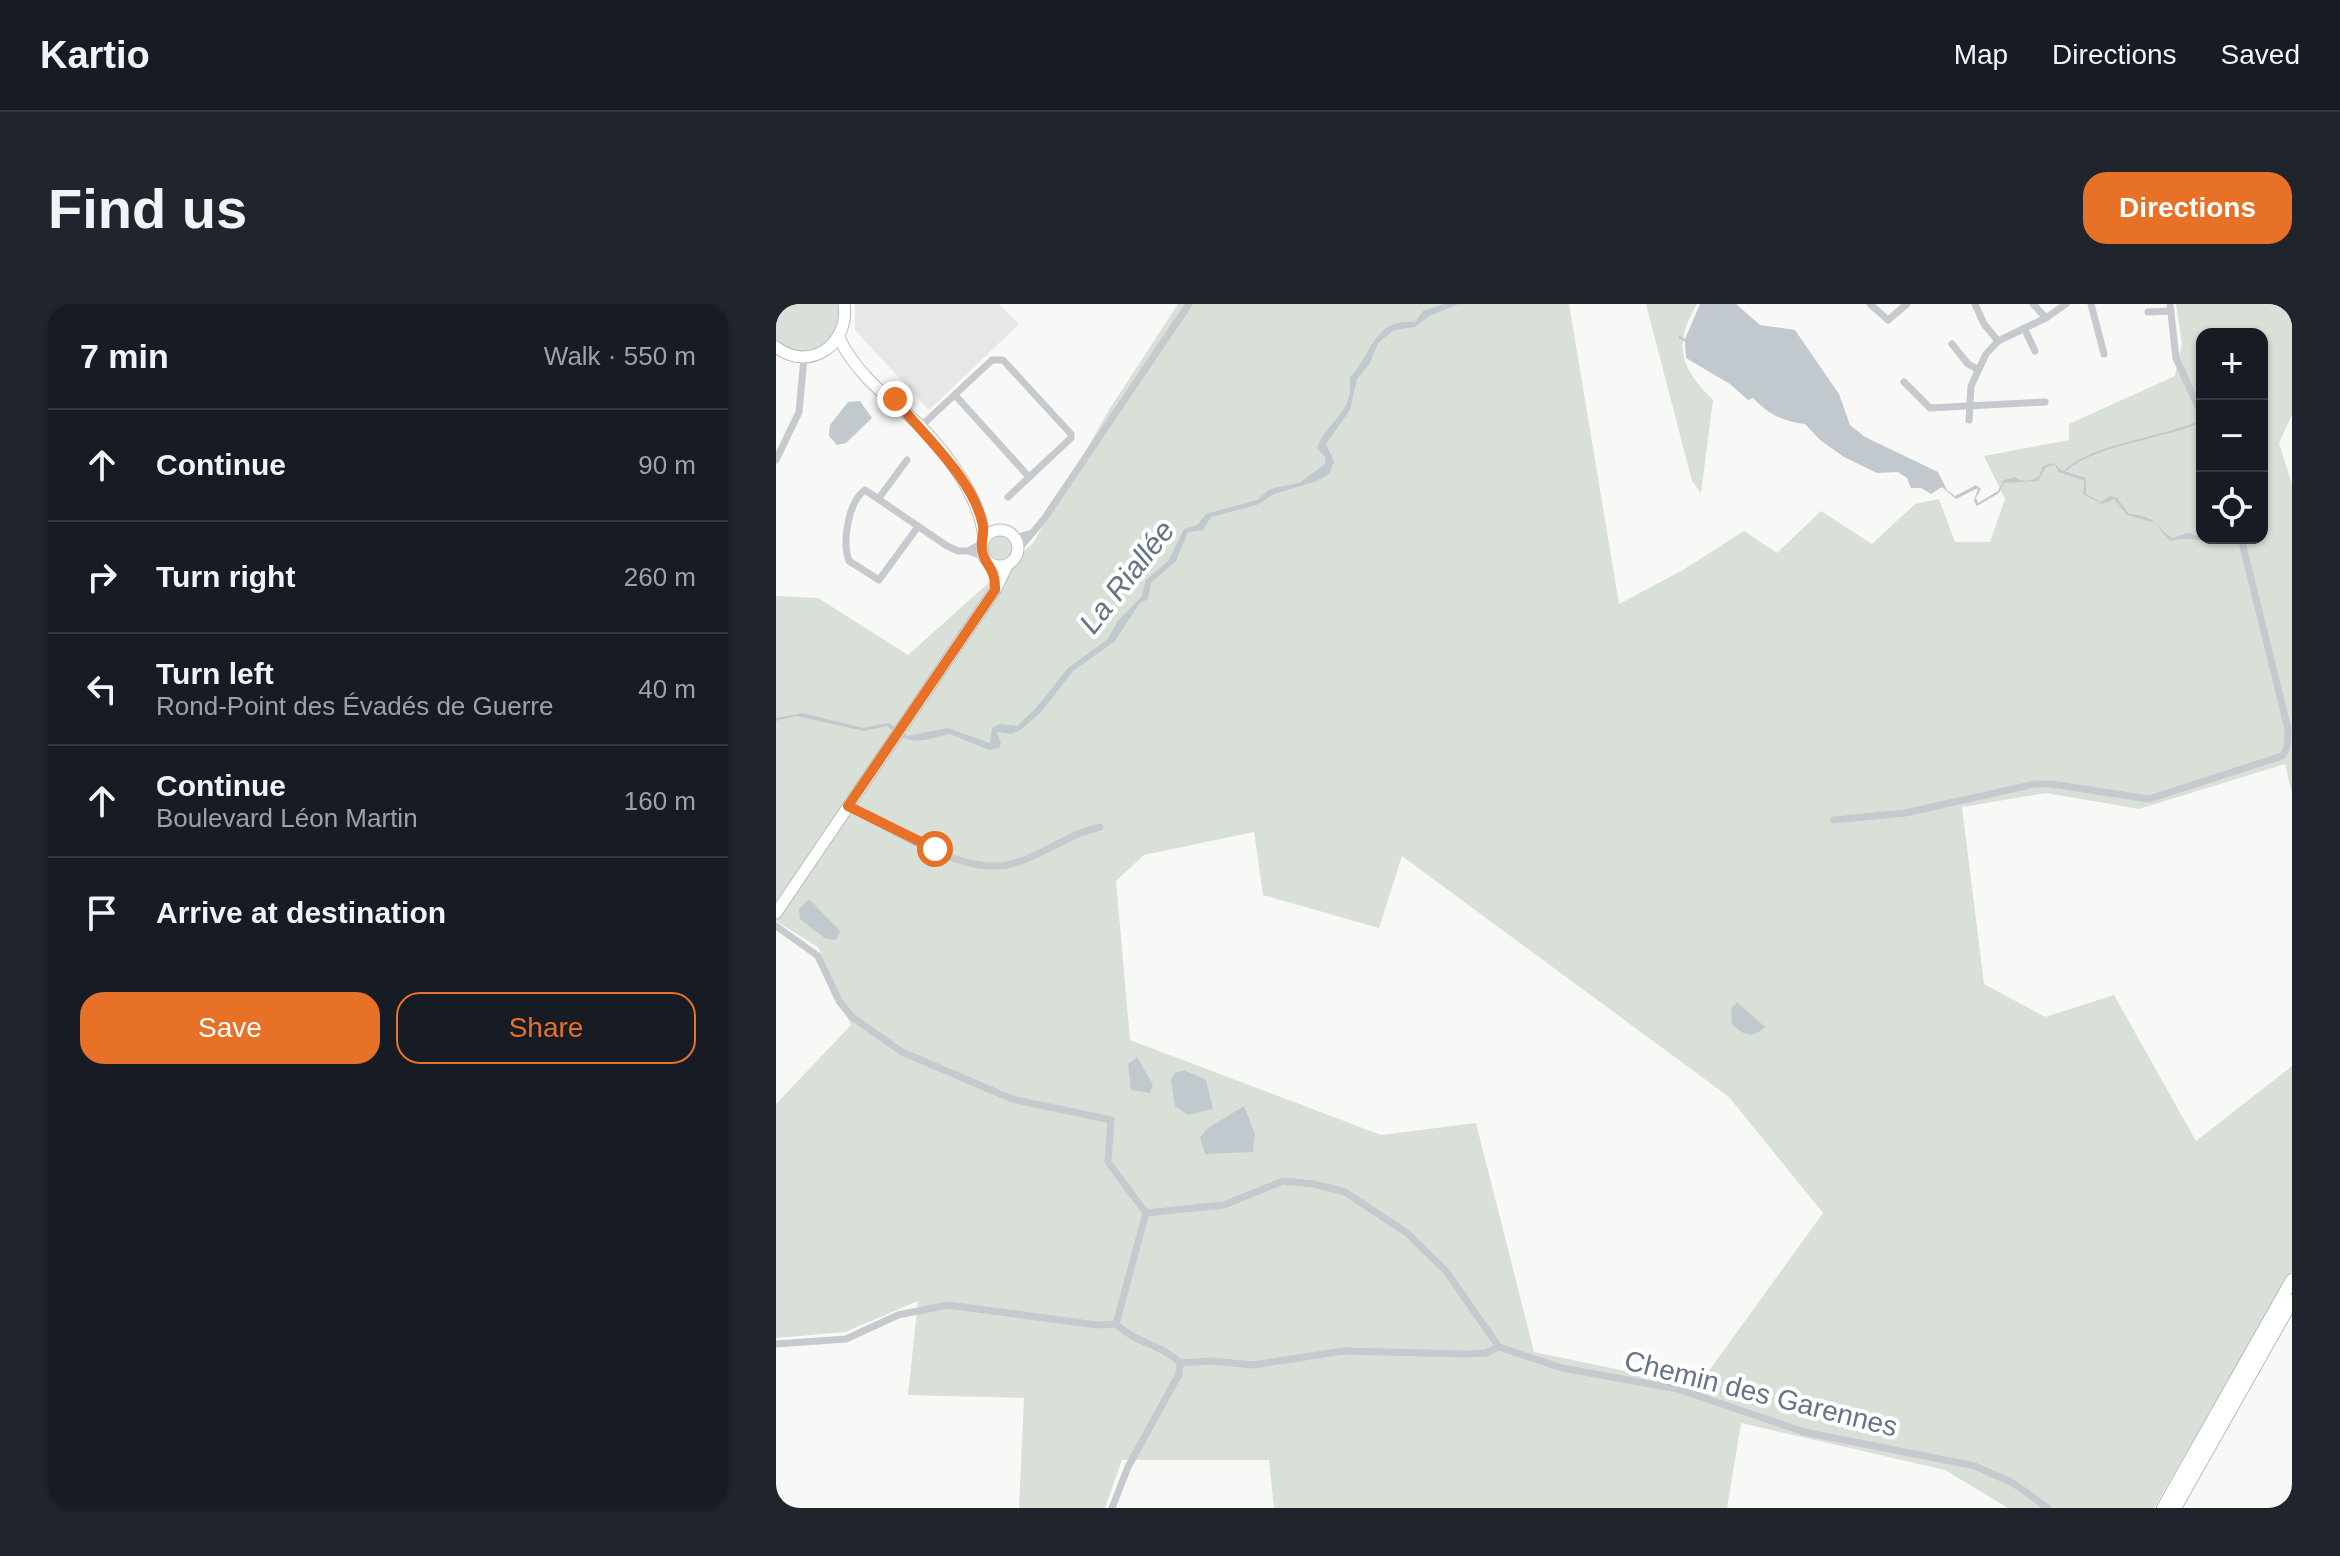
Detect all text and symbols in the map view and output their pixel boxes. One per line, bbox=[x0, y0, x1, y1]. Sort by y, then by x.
text: Kartio bbox=[40, 34, 150, 76]
text: Map bbox=[1954, 39, 2008, 70]
text: Directions bbox=[2052, 39, 2177, 70]
text: Saved bbox=[2221, 39, 2300, 70]
button: Directions bbox=[2083, 172, 2292, 244]
text: Find us bbox=[48, 177, 247, 240]
map controls bbox=[2196, 328, 2268, 544]
button: + bbox=[2196, 328, 2268, 400]
text: 7 min bbox=[80, 337, 169, 375]
text: Walk · 550 m bbox=[544, 341, 696, 371]
route end bbox=[877, 381, 913, 417]
button: − bbox=[2196, 400, 2268, 472]
icon: ahead bbox=[80, 443, 124, 487]
text: Continue bbox=[156, 448, 286, 481]
text: 90 m bbox=[638, 450, 696, 480]
button: locate bbox=[2196, 472, 2268, 544]
water label: La Riallée bbox=[1073, 514, 1181, 639]
icon: right bbox=[80, 555, 124, 599]
text: Turn right bbox=[156, 560, 295, 593]
text: 260 m bbox=[624, 562, 696, 592]
text: Turn left bbox=[156, 657, 274, 690]
icon: left bbox=[80, 667, 124, 711]
text: 40 m bbox=[638, 674, 696, 704]
text: Rond-Point des Évadés de Guerre bbox=[156, 691, 553, 721]
text: Continue bbox=[156, 769, 286, 802]
icon: ahead bbox=[80, 779, 124, 823]
text: 160 m bbox=[624, 786, 696, 816]
text: Boulevard Léon Martin bbox=[156, 803, 418, 833]
route start bbox=[917, 831, 953, 867]
icon: arrive bbox=[80, 891, 124, 935]
text: Arrive at destination bbox=[156, 896, 446, 929]
button: Save bbox=[80, 992, 380, 1064]
button: Share bbox=[396, 992, 696, 1064]
street label: Chemin des Garennes bbox=[1621, 1345, 1901, 1442]

